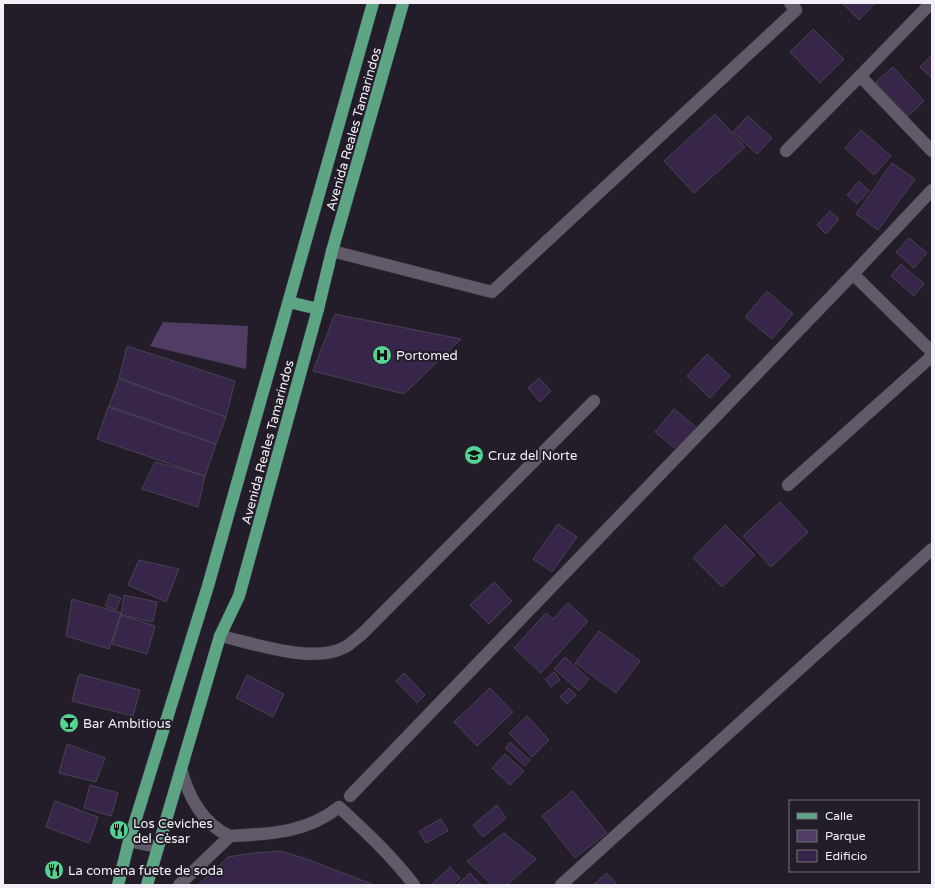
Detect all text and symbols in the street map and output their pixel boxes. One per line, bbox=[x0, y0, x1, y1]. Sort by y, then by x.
street label: Avenida Reales Tamarindos bbox=[323, 46, 385, 213]
hospital icon: Portomed bbox=[371, 344, 393, 366]
place label: Portomed bbox=[396, 348, 458, 364]
street label: Avenida Reales Tamarindos bbox=[238, 358, 298, 526]
school or university icon: Cruz del Norte bbox=[463, 444, 485, 466]
place label: Cruz del Norte bbox=[488, 448, 577, 464]
bar icon: Bar Ambitious bbox=[58, 712, 80, 734]
place label: Bar Ambitious bbox=[83, 716, 171, 732]
legend bbox=[789, 800, 919, 872]
text: Calle bbox=[825, 809, 853, 823]
place label: Los Ceviches del Cèsar bbox=[133, 816, 213, 847]
restaurant icon: Los Ceviches del Cèsar bbox=[108, 819, 130, 841]
text: Parque bbox=[825, 829, 866, 843]
text: Edificio bbox=[825, 849, 867, 863]
restaurant icon: La comena fuete de soda bbox=[43, 859, 65, 881]
place label: La comena fuete de soda bbox=[68, 863, 223, 879]

